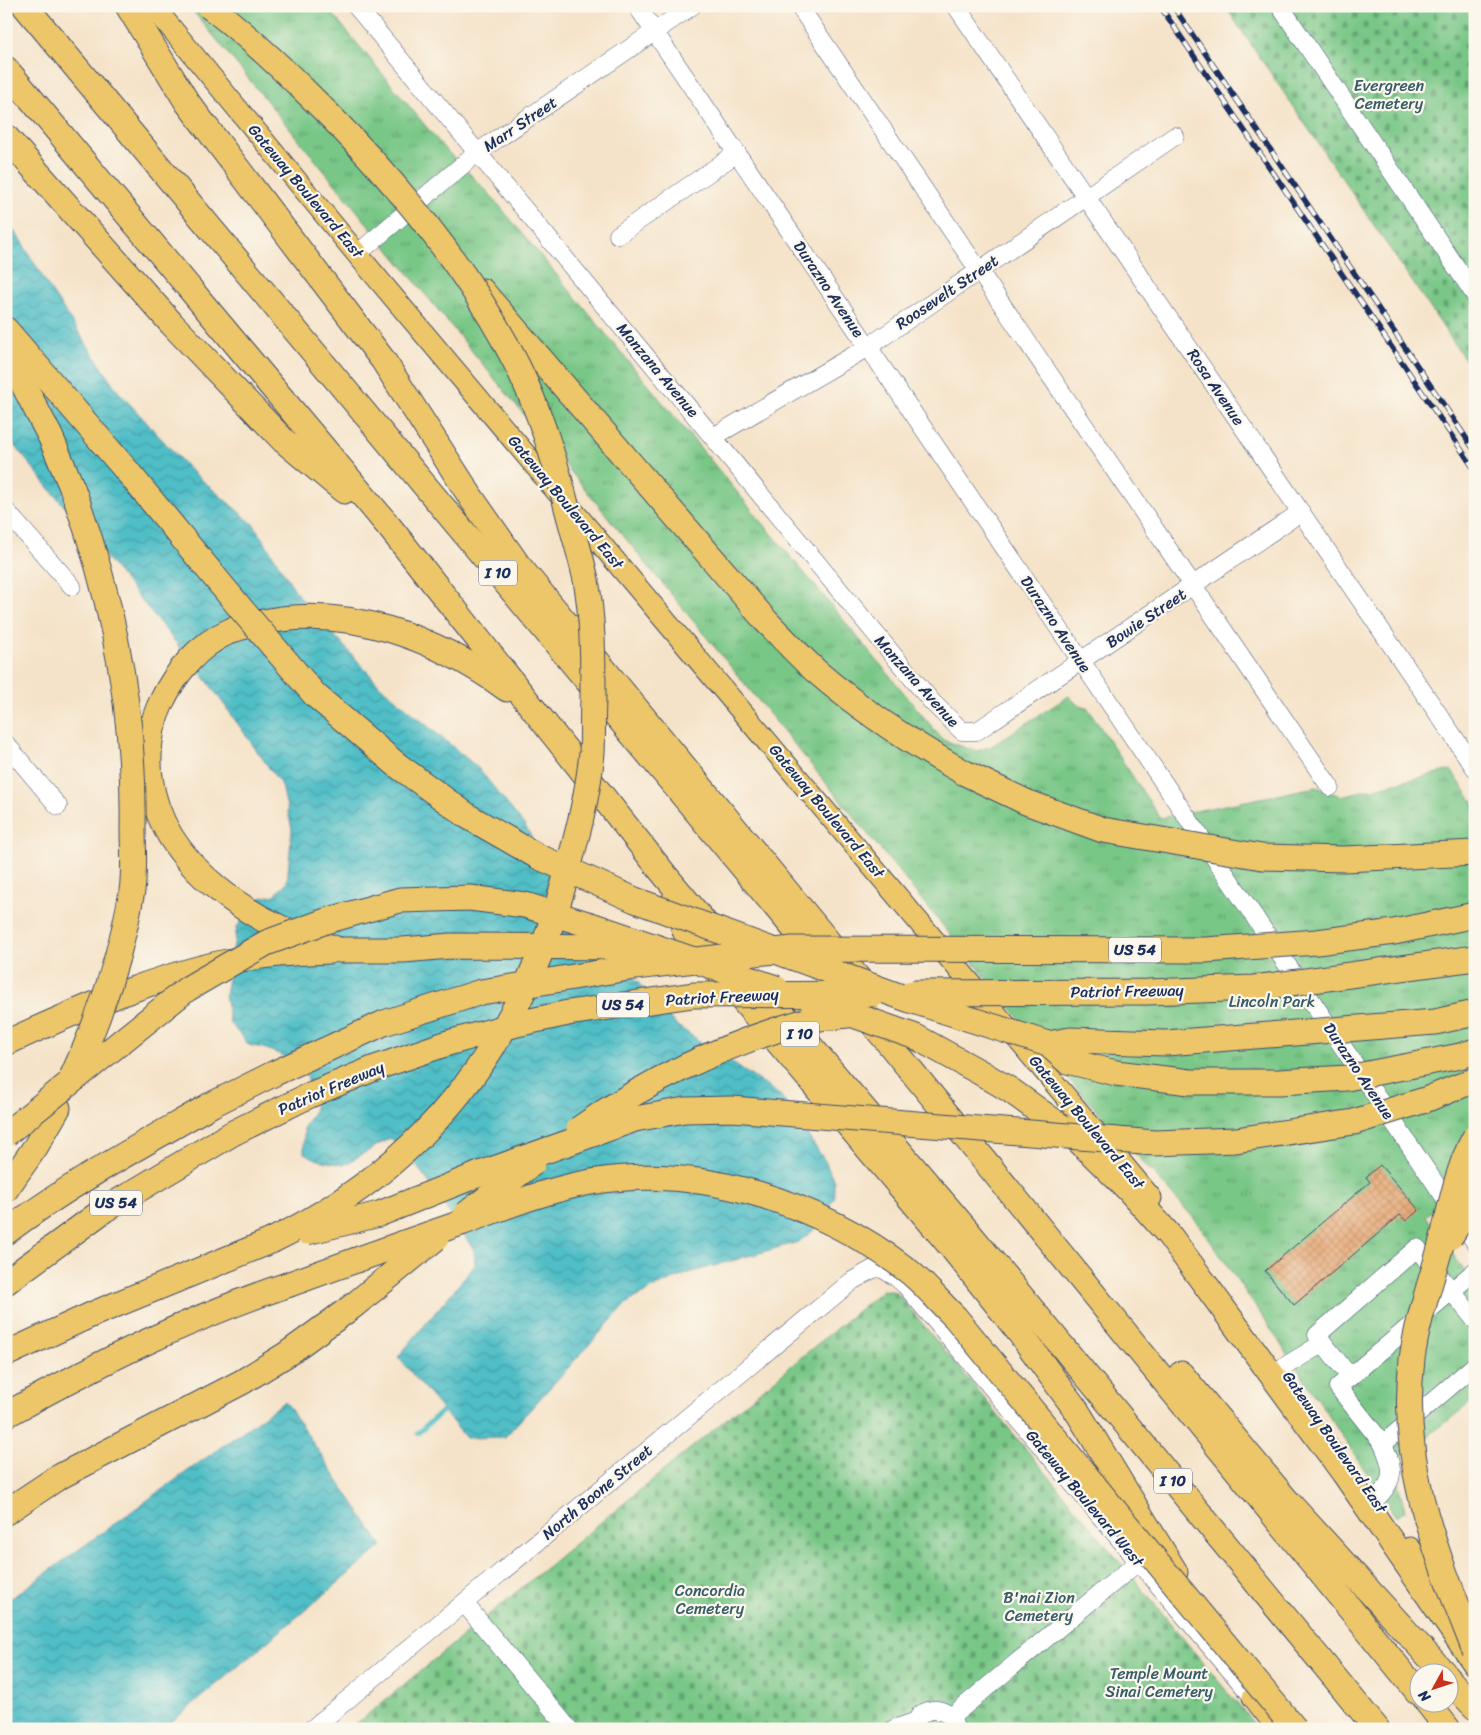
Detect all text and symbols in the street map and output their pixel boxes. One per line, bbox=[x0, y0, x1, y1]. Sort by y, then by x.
park label: Evergreen Cemetery bbox=[1354, 71, 1425, 118]
street label: Marr Street bbox=[477, 88, 563, 160]
street label: Gateway Boulevard East bbox=[241, 117, 372, 265]
street label: Durazno Avenue bbox=[786, 234, 873, 344]
street label: Roosevelt Street bbox=[889, 247, 1005, 337]
street label: Manzana Avenue bbox=[609, 316, 707, 424]
street label: Rosa Avenue bbox=[1179, 342, 1253, 432]
street label: Gateway Boulevard East bbox=[501, 428, 632, 576]
road number: I 10 bbox=[479, 560, 517, 586]
street label: Durazno Avenue bbox=[1013, 569, 1100, 679]
street label: Bowie Street bbox=[1100, 580, 1193, 656]
street label: Manzana Avenue bbox=[867, 628, 967, 735]
street label: Gateway Boulevard East bbox=[762, 737, 893, 885]
road number: US 54 bbox=[1109, 938, 1161, 962]
street label: Patriot Freeway bbox=[1070, 975, 1185, 1006]
street label: Patriot Freeway bbox=[665, 980, 780, 1014]
park label: Lincoln Park bbox=[1229, 987, 1315, 1016]
road number: US 54 bbox=[597, 992, 649, 1018]
street label: Durazno Avenue bbox=[1316, 1016, 1403, 1126]
road number: I 10 bbox=[781, 1022, 819, 1046]
street label: Gateway Boulevard East bbox=[1022, 1048, 1153, 1196]
street label: Patriot Freeway bbox=[273, 1052, 390, 1123]
road number: US 54 bbox=[90, 1190, 142, 1216]
street label: Gateway Boulevard East bbox=[1275, 1364, 1396, 1520]
street label: Gateway Boulevard West bbox=[1018, 1423, 1152, 1574]
street label: North Boone Street bbox=[535, 1437, 659, 1547]
road number: I 10 bbox=[1154, 1468, 1192, 1494]
park label: Concordia Cemetery bbox=[675, 1576, 745, 1623]
park label: B'nai Zion Cemetery bbox=[1003, 1583, 1075, 1630]
park label: Temple Mount Sinai Cemetery bbox=[1105, 1659, 1213, 1706]
north arrow bbox=[1408, 1662, 1458, 1712]
text: N bbox=[1412, 1684, 1438, 1709]

